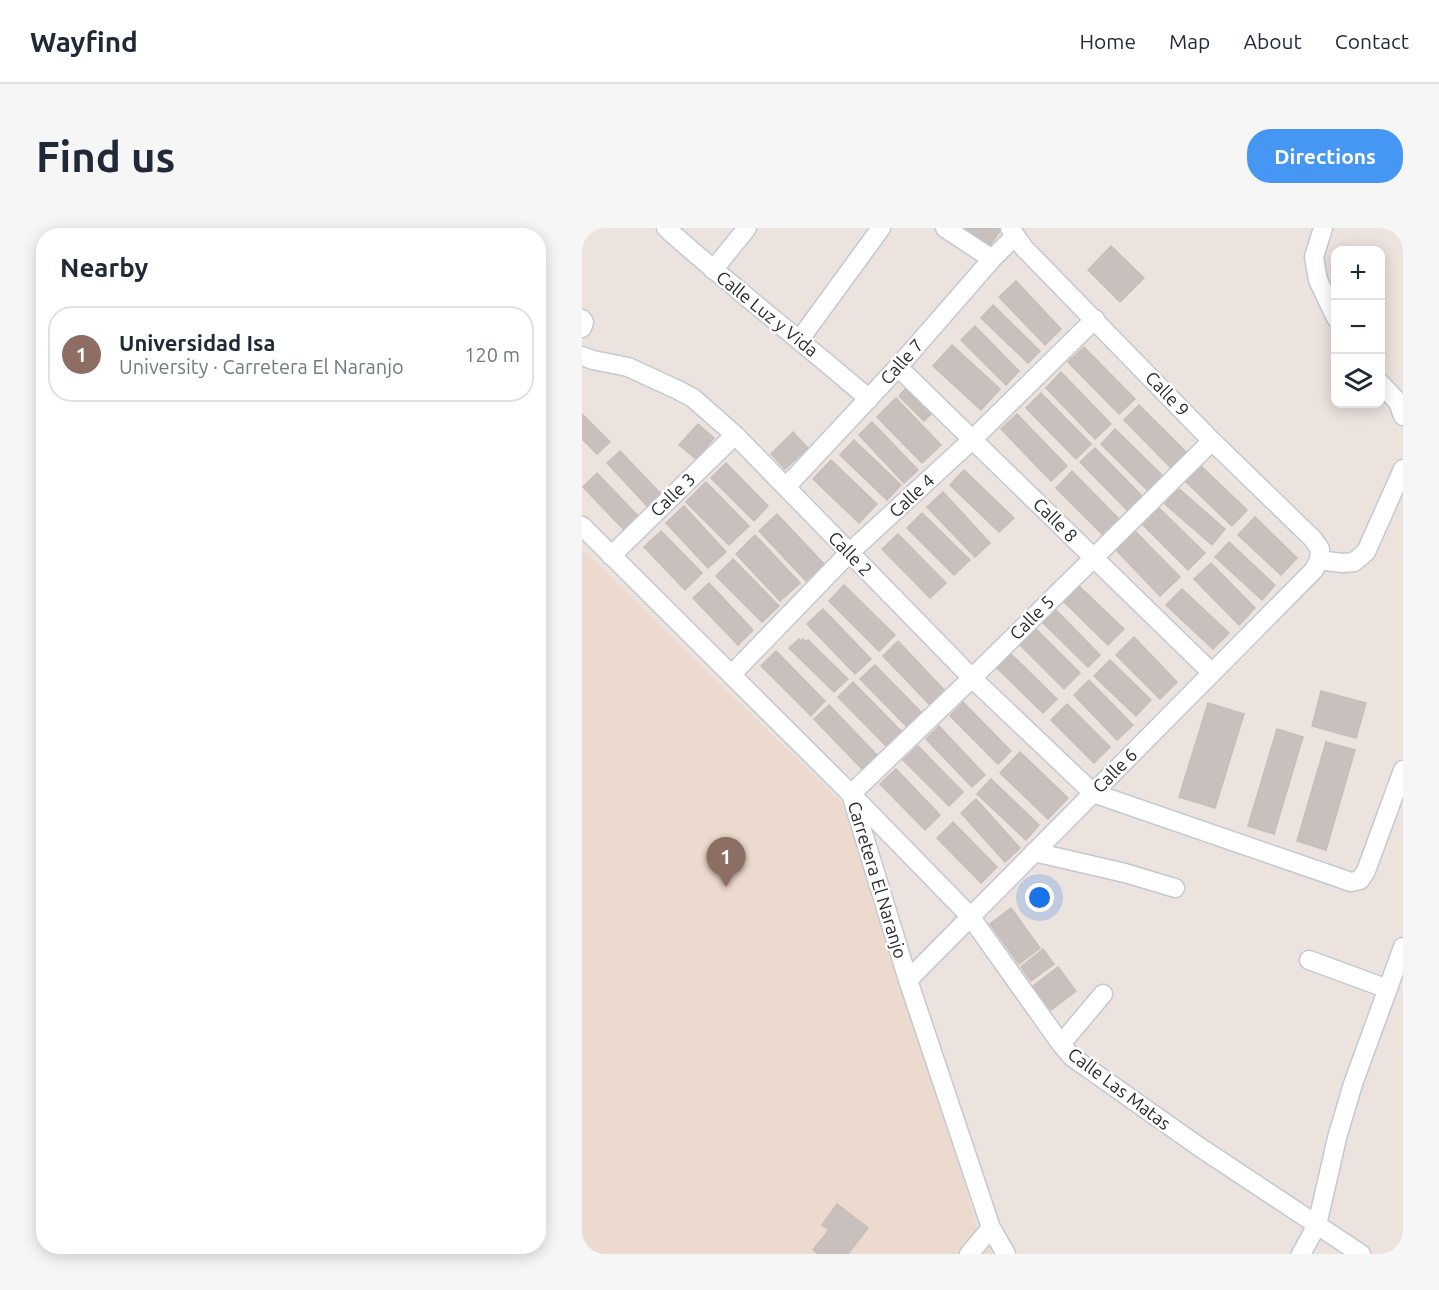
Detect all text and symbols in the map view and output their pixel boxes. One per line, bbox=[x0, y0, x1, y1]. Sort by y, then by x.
text: Wayfind bbox=[30, 26, 138, 57]
text: Home bbox=[1079, 29, 1136, 53]
text: Map bbox=[1169, 29, 1210, 53]
text: About bbox=[1243, 29, 1302, 53]
text: Contact bbox=[1335, 29, 1409, 53]
button: Directions bbox=[1247, 129, 1403, 183]
text: Find us bbox=[36, 133, 175, 180]
map controls bbox=[1331, 246, 1385, 408]
button: + bbox=[1331, 246, 1385, 300]
text: Nearby bbox=[60, 253, 148, 282]
street label: Calle Luz y Vida bbox=[713, 266, 822, 360]
button: − bbox=[1331, 300, 1385, 354]
text: Universidad Isa bbox=[119, 330, 275, 355]
street label: Calle 7 bbox=[876, 335, 927, 388]
text: 1 bbox=[76, 343, 87, 366]
text: 120 m bbox=[464, 343, 520, 366]
button: layers bbox=[1331, 354, 1385, 408]
text: University · Carretera El Naranjo bbox=[119, 355, 404, 378]
street label: Calle 9 bbox=[1142, 367, 1194, 420]
street label: Calle 3 bbox=[646, 468, 699, 520]
street label: Calle 4 bbox=[885, 470, 938, 521]
street label: Calle 8 bbox=[1030, 493, 1082, 545]
street label: Calle 2 bbox=[825, 527, 877, 580]
street label: Calle 5 bbox=[1005, 591, 1057, 643]
street label: Calle 6 bbox=[1088, 744, 1140, 796]
street label: Carretera El Naranjo bbox=[845, 799, 911, 961]
pin: 1 bbox=[706, 838, 746, 887]
your location bbox=[1025, 883, 1054, 912]
street label: Calle Las Matas bbox=[1064, 1043, 1175, 1133]

